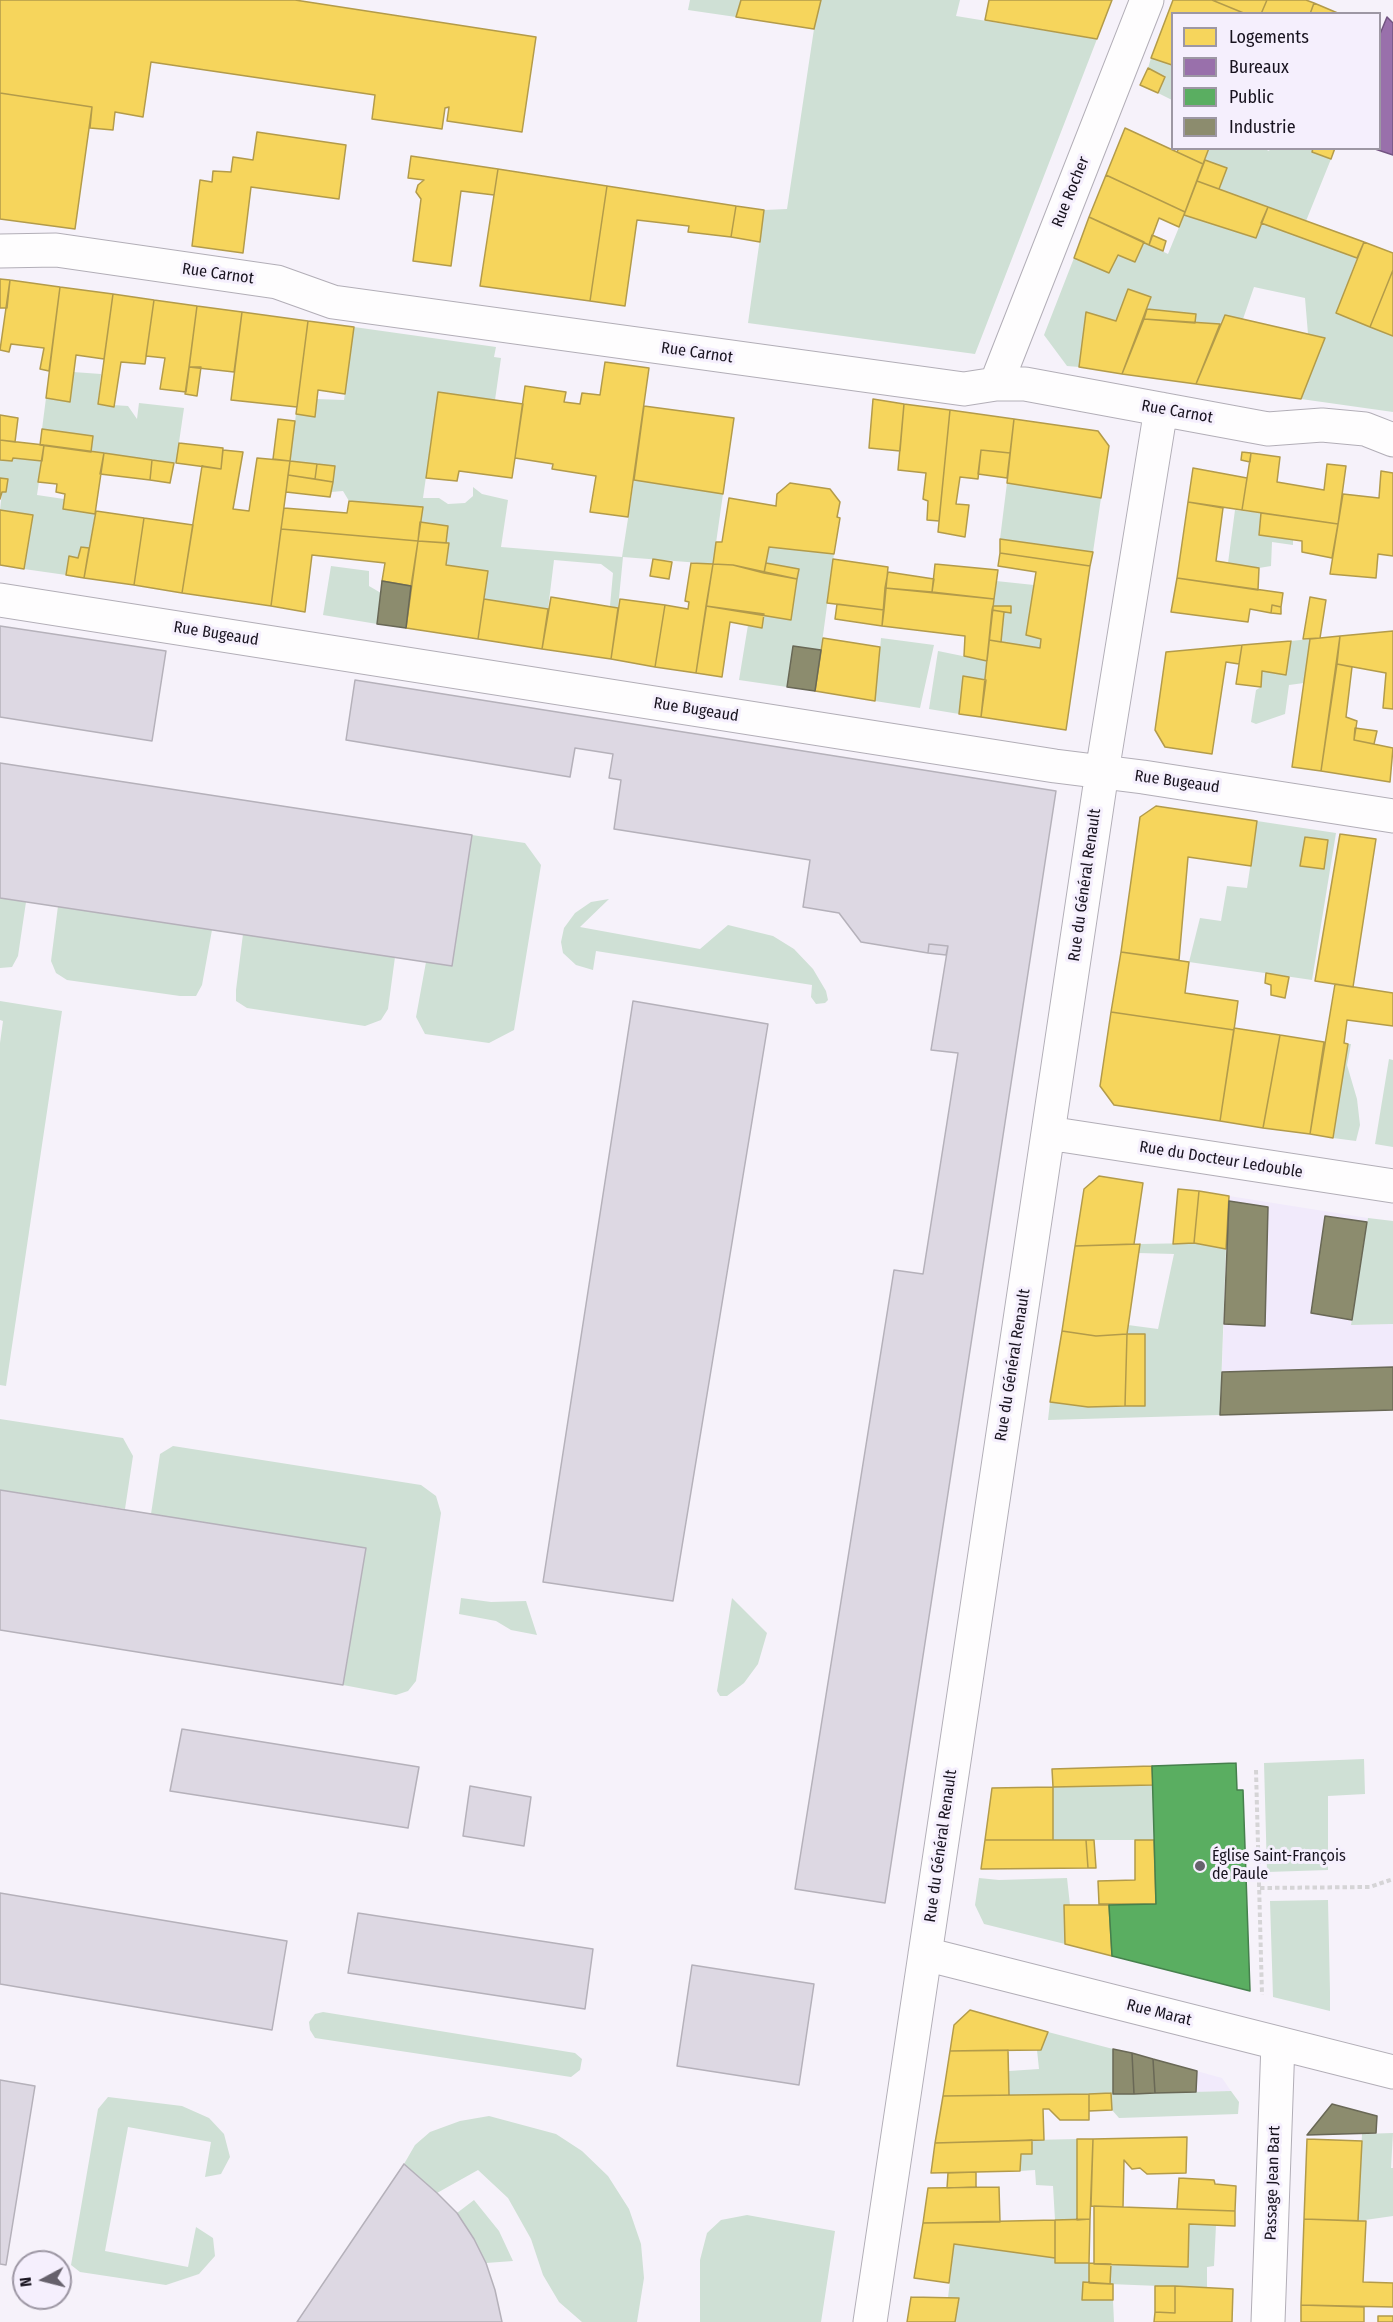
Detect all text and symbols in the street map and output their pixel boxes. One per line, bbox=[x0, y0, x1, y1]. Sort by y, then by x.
legend bbox=[1171, 12, 1381, 150]
text: Logements bbox=[1229, 26, 1309, 48]
text: Bureaux bbox=[1229, 56, 1289, 78]
text: Public bbox=[1229, 86, 1274, 108]
text: Industrie bbox=[1229, 116, 1296, 138]
street label: Rue Rocher bbox=[1048, 154, 1094, 230]
street label: Rue Carnot bbox=[181, 259, 255, 289]
street label: Rue Carnot bbox=[660, 338, 734, 368]
street label: Rue Carnot bbox=[1140, 396, 1214, 428]
street label: Rue Bugeaud bbox=[172, 618, 260, 650]
street label: Rue Bugeaud bbox=[652, 694, 740, 726]
street label: Rue Bugeaud bbox=[1133, 767, 1221, 797]
street label: Rue du Général Renault bbox=[1065, 807, 1105, 963]
street label: Rue du Docteur Ledouble bbox=[1138, 1138, 1304, 1182]
street label: Rue du Général Renault bbox=[991, 1287, 1035, 1443]
street label: Rue du Général Renault bbox=[921, 1768, 961, 1924]
place label: Église Saint-François de Paule bbox=[1212, 1847, 1346, 1885]
marker: Église Saint-François de Paule bbox=[1193, 1859, 1207, 1873]
street label: Rue Marat bbox=[1125, 1996, 1193, 2030]
street label: Passage Jean Bart bbox=[1261, 2125, 1285, 2241]
north arrow bbox=[12, 2250, 72, 2310]
text: N bbox=[16, 2276, 36, 2288]

